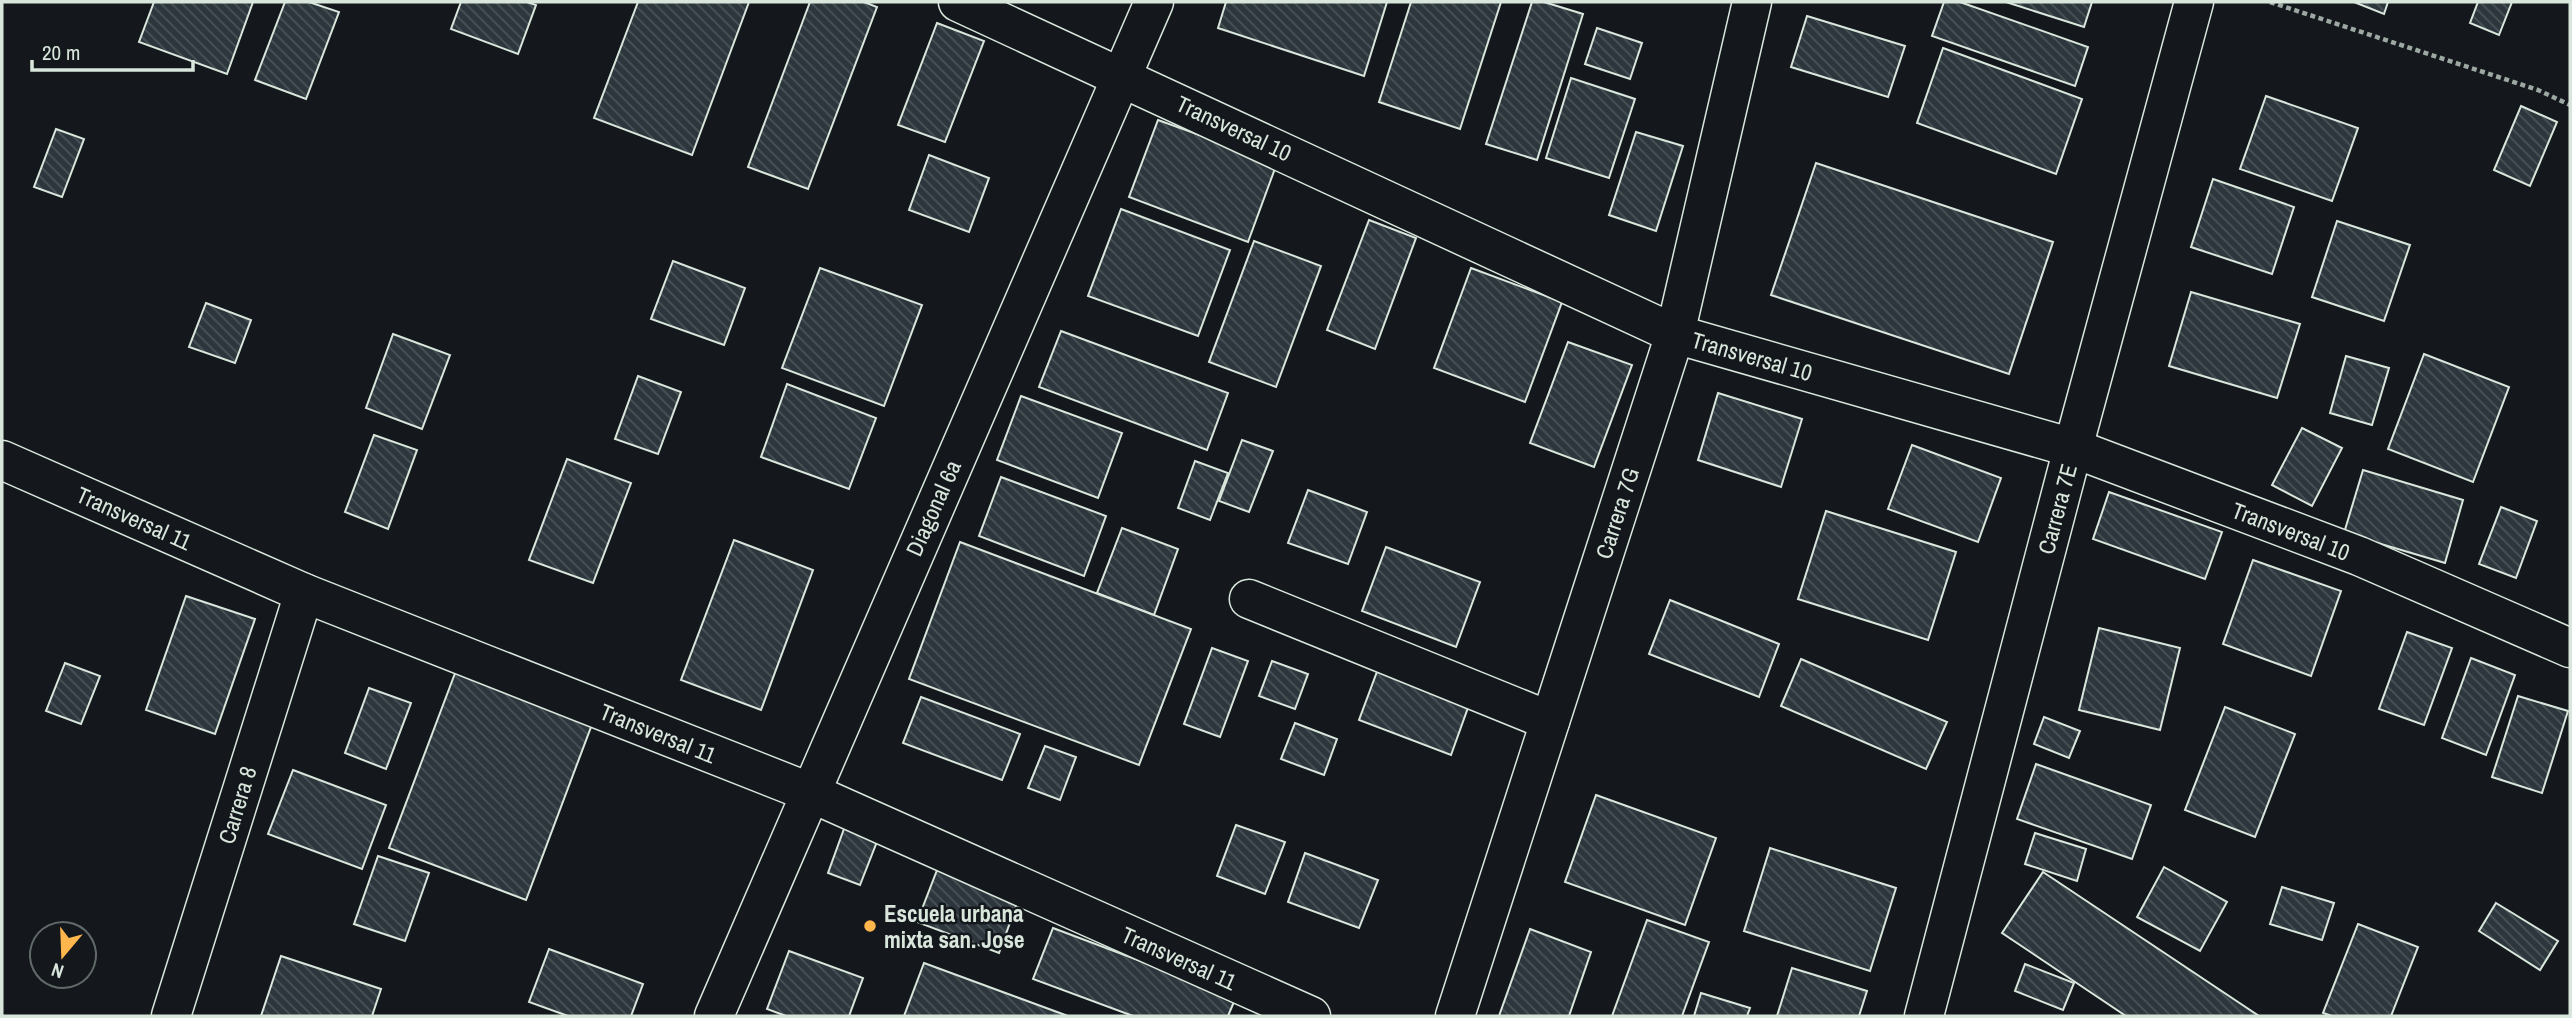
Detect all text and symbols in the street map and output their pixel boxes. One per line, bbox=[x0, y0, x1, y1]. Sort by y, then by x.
scale bar bbox=[32, 28, 192, 72]
text: 20 m bbox=[42, 38, 80, 67]
street label: Transversal 10 bbox=[1171, 88, 1297, 168]
street label: Transversal 10 bbox=[1688, 324, 1816, 388]
street label: Diagonal 6a bbox=[898, 455, 968, 561]
street label: Carrera 7E bbox=[2030, 460, 2084, 558]
street label: Carrera 7G bbox=[1588, 463, 1646, 563]
street label: Transversal 11 bbox=[72, 479, 197, 557]
street label: Transversal 10 bbox=[2228, 494, 2354, 568]
street label: Transversal 11 bbox=[595, 696, 721, 771]
street label: Carrera 8 bbox=[211, 762, 263, 848]
place label: Escuela urbana mixta san. Jose bbox=[884, 898, 1024, 955]
marker: Escuela urbana mixta san. Jose bbox=[862, 918, 878, 934]
street label: Transversal 11 bbox=[1117, 919, 1242, 997]
north arrow bbox=[28, 920, 98, 990]
text: N bbox=[48, 957, 67, 985]

